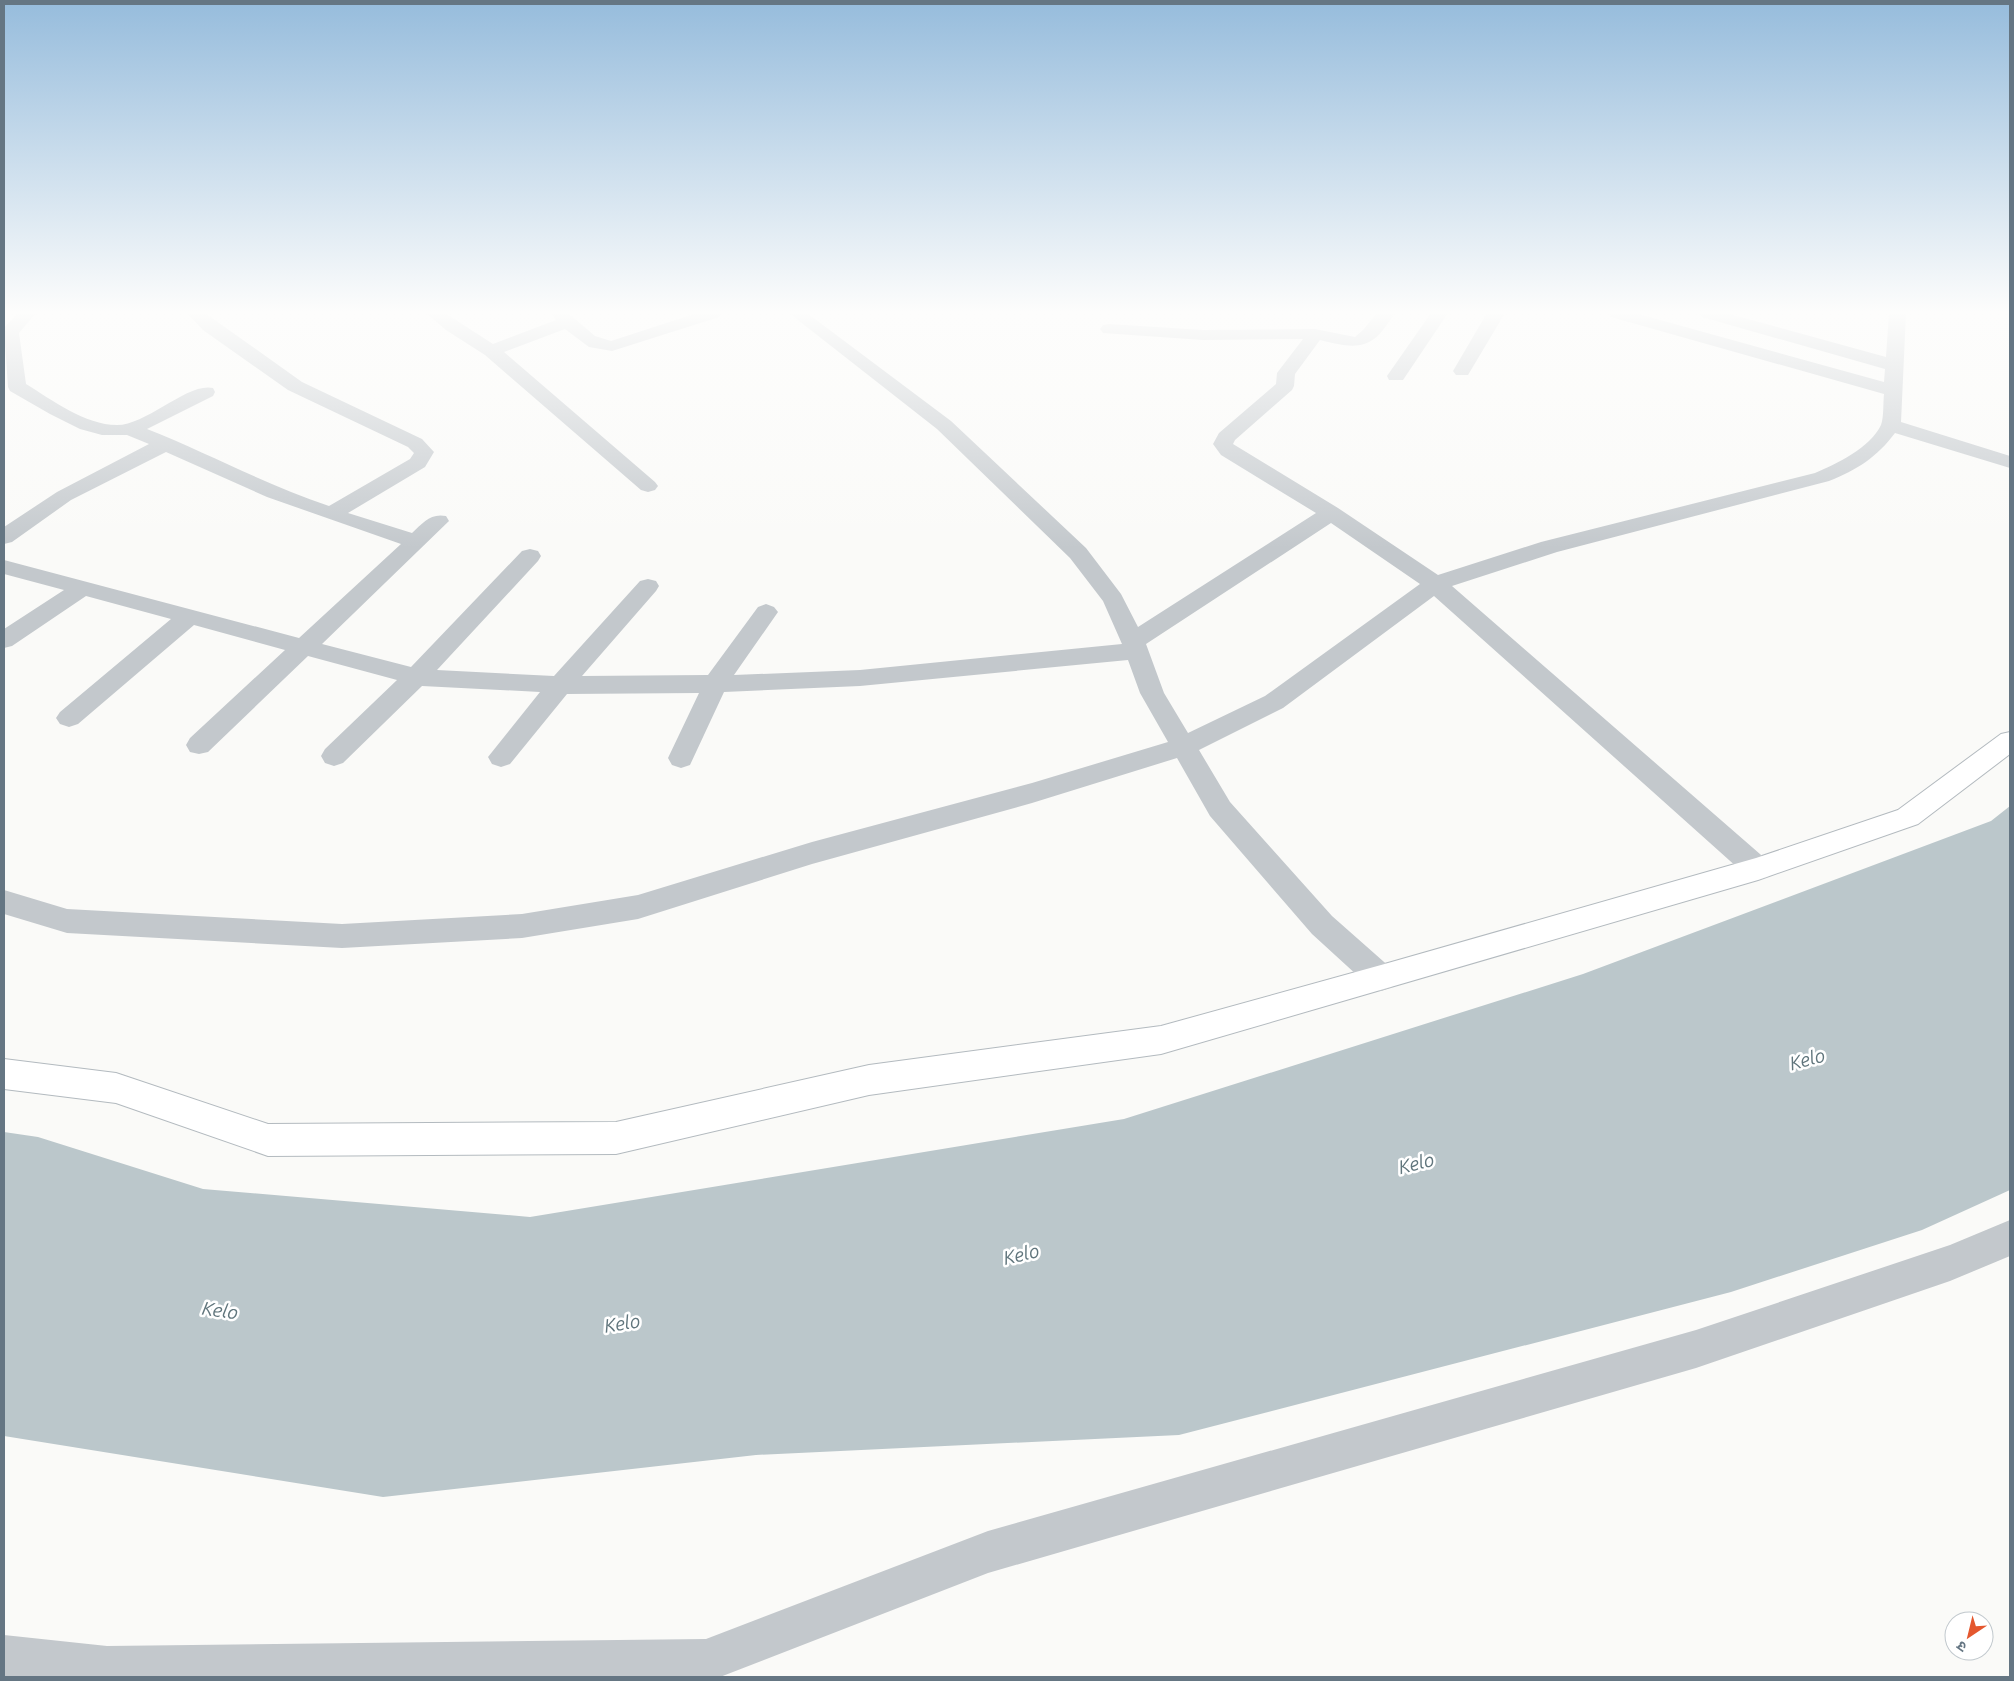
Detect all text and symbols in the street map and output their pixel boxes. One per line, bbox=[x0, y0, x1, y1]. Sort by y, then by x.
water label: Kelo bbox=[1787, 1044, 1827, 1074]
water label: Kelo bbox=[1396, 1148, 1436, 1178]
water label: Kelo bbox=[1001, 1239, 1041, 1269]
water label: Kelo bbox=[201, 1297, 239, 1323]
water label: Kelo bbox=[602, 1309, 642, 1337]
north arrow bbox=[1944, 1611, 1994, 1661]
text: उ bbox=[1953, 1637, 1969, 1656]

